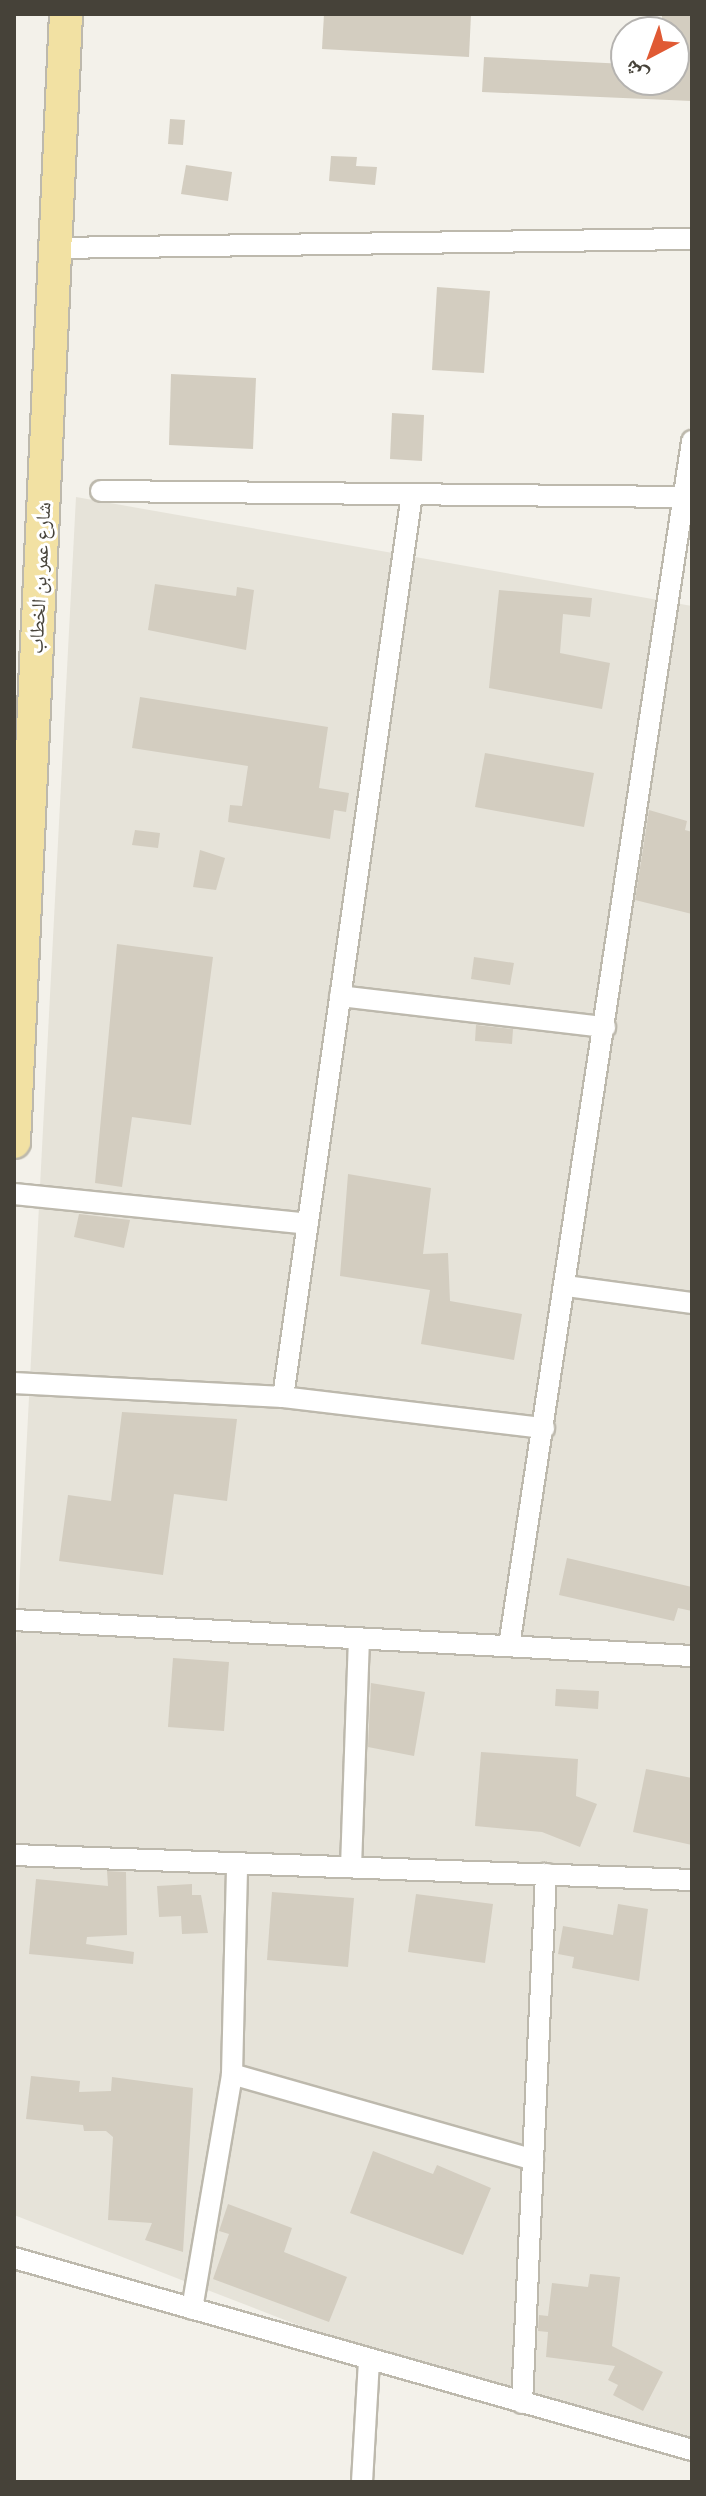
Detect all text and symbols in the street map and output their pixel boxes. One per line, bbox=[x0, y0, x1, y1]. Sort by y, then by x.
north arrow bbox=[610, 16, 690, 96]
text: ش bbox=[618, 55, 653, 91]
street label: شارع عمر بن الخطاب bbox=[23, 501, 55, 655]

